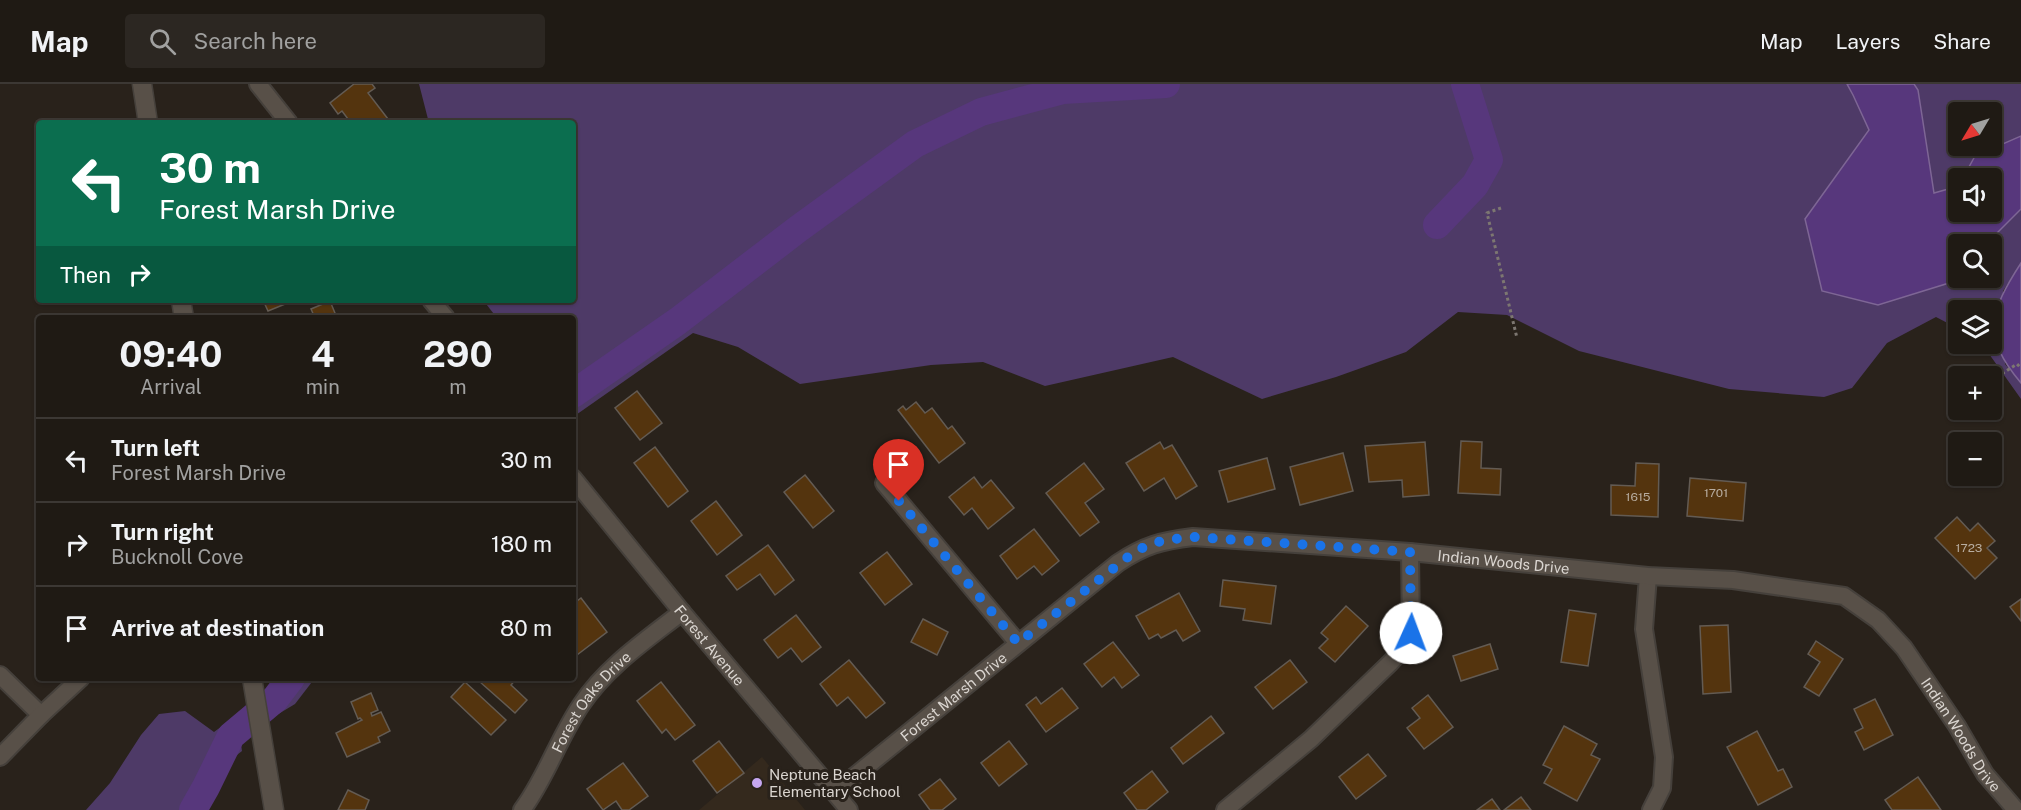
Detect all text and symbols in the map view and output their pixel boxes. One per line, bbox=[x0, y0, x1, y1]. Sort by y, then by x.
search box bbox=[125, 14, 545, 68]
text: Map bbox=[30, 25, 89, 58]
icon: search bbox=[146, 25, 179, 58]
text: Search here bbox=[194, 28, 317, 54]
text: Map bbox=[1760, 29, 1803, 54]
text: Layers bbox=[1836, 29, 1900, 54]
text: Share bbox=[1933, 29, 1991, 54]
north arrow bbox=[1948, 102, 2002, 156]
map controls bbox=[1948, 102, 2002, 486]
text: 30 m bbox=[159, 143, 261, 192]
icon: left bbox=[60, 144, 138, 222]
button: sound bbox=[1948, 168, 2002, 222]
text: Forest Marsh Drive bbox=[159, 193, 395, 225]
button: search bbox=[1948, 234, 2002, 288]
icon: right bbox=[123, 258, 156, 291]
text: Then bbox=[60, 262, 111, 288]
button: layers bbox=[1948, 300, 2002, 354]
text: 09:40 bbox=[119, 333, 223, 375]
text: 4 bbox=[311, 333, 335, 375]
text: 290 bbox=[423, 333, 493, 375]
button: + bbox=[1948, 366, 2002, 420]
text: Arrival bbox=[140, 375, 202, 399]
text: min bbox=[306, 375, 340, 399]
text: m bbox=[449, 375, 467, 399]
button: − bbox=[1948, 432, 2002, 486]
text: Turn left bbox=[111, 435, 200, 461]
pin bbox=[873, 439, 924, 501]
icon: left bbox=[60, 444, 93, 477]
text: 30 m bbox=[500, 447, 552, 473]
icon: arrive bbox=[882, 448, 915, 481]
text: Forest Marsh Drive bbox=[111, 461, 286, 485]
house number: 1701 bbox=[1704, 486, 1728, 500]
house number: 1615 bbox=[1626, 490, 1651, 504]
text: Turn right bbox=[111, 519, 214, 545]
icon: right bbox=[60, 528, 93, 561]
text: 180 m bbox=[491, 531, 552, 557]
house number: 1723 bbox=[1956, 541, 1982, 555]
text: Bucknoll Cove bbox=[111, 545, 244, 569]
street label: Indian Woods Drive bbox=[1437, 546, 1570, 577]
street label: Forest Avenue bbox=[671, 601, 749, 689]
position arrow bbox=[1379, 601, 1443, 665]
icon: arrive bbox=[60, 612, 93, 645]
text: Arrive at destination bbox=[111, 615, 324, 641]
text: 80 m bbox=[500, 615, 552, 641]
street label: Forest Oaks Drive bbox=[548, 648, 634, 755]
street label: Forest Marsh Drive bbox=[897, 648, 1010, 744]
street label: Indian Woods Drive bbox=[1918, 674, 2005, 795]
place label: Neptune Beach Elementary School bbox=[769, 766, 901, 800]
marker: Neptune Beach Elementary School bbox=[750, 776, 764, 790]

